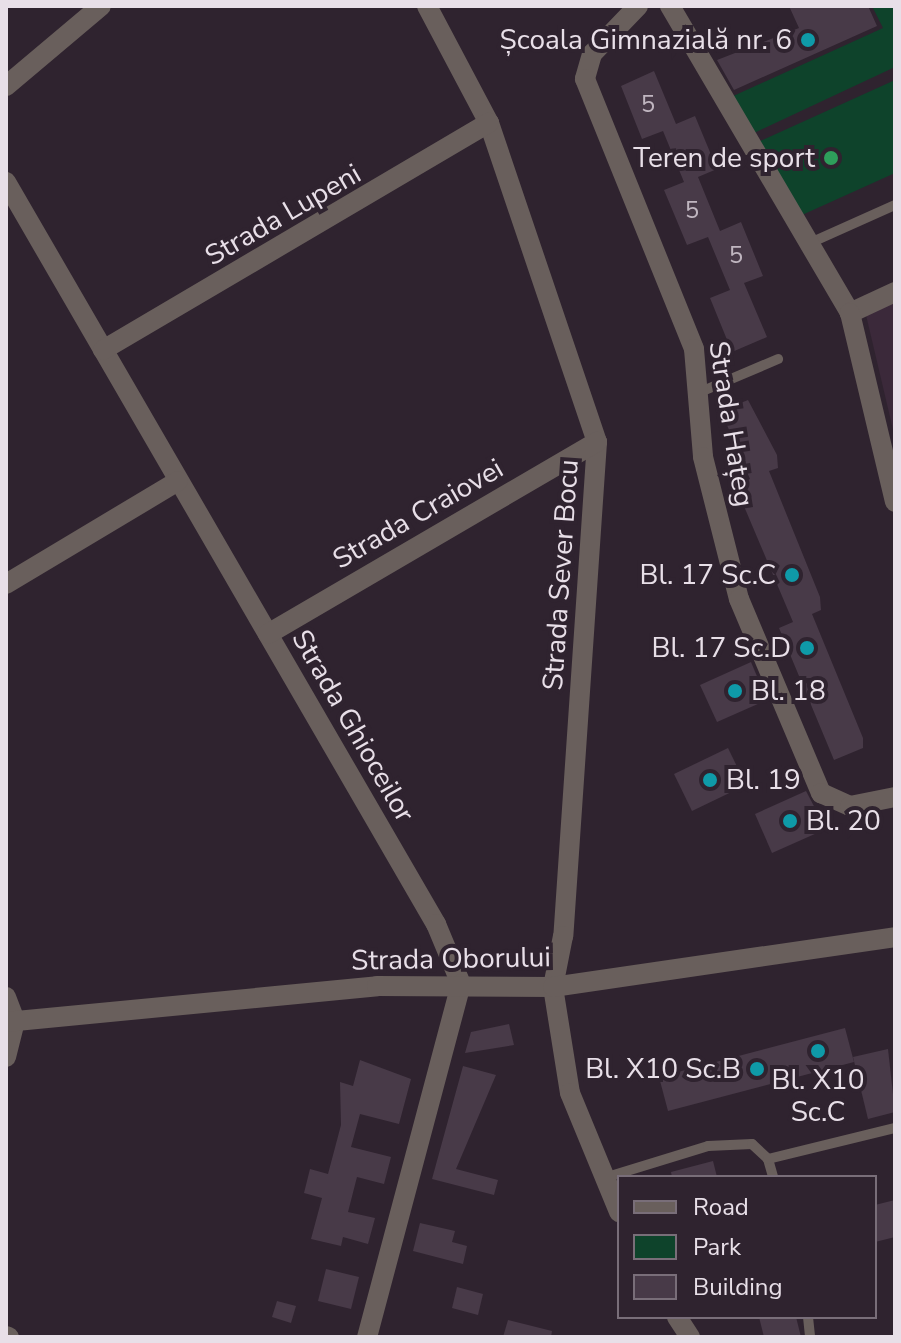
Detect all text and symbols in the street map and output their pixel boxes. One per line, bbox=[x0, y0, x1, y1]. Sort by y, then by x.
place label: Școala Gimnazială nr. 6 bbox=[499, 23, 792, 57]
marker: Școala Gimnazială nr. 6 bbox=[799, 31, 817, 49]
house number: 5 bbox=[641, 91, 655, 119]
place label: Teren de sport bbox=[633, 141, 815, 175]
marker: Teren de sport bbox=[822, 149, 840, 167]
street label: Strada Lupeni bbox=[199, 157, 367, 273]
house number: 5 bbox=[685, 197, 699, 225]
house number: 5 bbox=[729, 242, 743, 270]
street label: Strada Hațeg bbox=[701, 339, 761, 509]
street label: Strada Craiovei bbox=[327, 452, 509, 576]
street label: Strada Sever Bocu bbox=[536, 458, 586, 692]
place label: Bl. 17 Sc.C bbox=[639, 558, 776, 592]
marker: Bl. 17 Sc.C bbox=[783, 566, 801, 584]
street label: Strada Ghioceilor bbox=[284, 624, 422, 828]
place label: Bl. 17 Sc.D bbox=[652, 631, 791, 665]
marker: Bl. 17 Sc.D bbox=[798, 639, 816, 657]
place label: Bl. 18 bbox=[751, 674, 826, 708]
marker: Bl. 18 bbox=[726, 682, 744, 700]
place label: Bl. 19 bbox=[726, 763, 801, 797]
marker: Bl. 19 bbox=[701, 771, 719, 789]
place label: Bl. 20 bbox=[806, 804, 881, 838]
marker: Bl. 20 bbox=[781, 812, 799, 830]
street label: Strada Oborului bbox=[351, 940, 551, 978]
marker: Bl. X10 Sc.C bbox=[809, 1042, 827, 1060]
place label: Bl. X10 Sc.B bbox=[585, 1052, 741, 1086]
marker: Bl. X10 Sc.B bbox=[748, 1060, 766, 1078]
place label: Bl. X10 Sc.C bbox=[772, 1063, 864, 1129]
legend bbox=[617, 1175, 877, 1319]
text: Road bbox=[693, 1191, 749, 1223]
text: Park bbox=[693, 1231, 741, 1263]
text: Building bbox=[693, 1271, 783, 1303]

